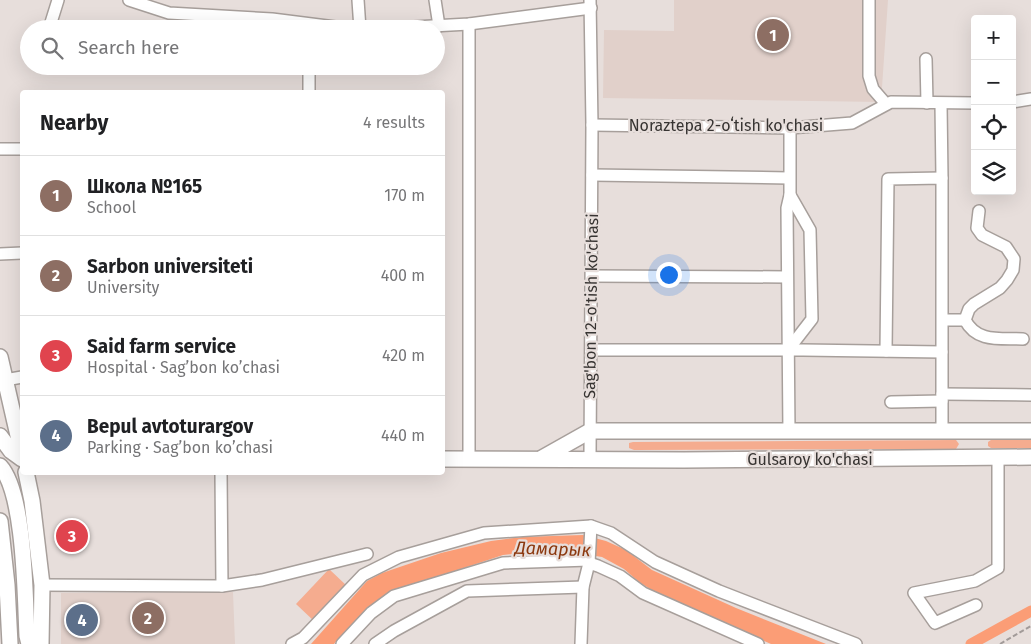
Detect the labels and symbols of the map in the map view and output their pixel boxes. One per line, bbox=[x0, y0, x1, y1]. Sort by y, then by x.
pin: 1 bbox=[757, 16, 789, 54]
street label: Noraztepa 2-oʻtish ko'chasi bbox=[629, 116, 823, 135]
street label: Sag'bon 12-o'tish ko'chasi bbox=[580, 213, 602, 399]
your location bbox=[656, 262, 682, 288]
street label: Gulsaroy ko'chasi bbox=[747, 450, 873, 469]
pin: 3 bbox=[56, 517, 88, 555]
water label: Дамарык bbox=[512, 537, 592, 561]
pin: 2 bbox=[132, 599, 164, 637]
pin: 4 bbox=[66, 601, 98, 639]

